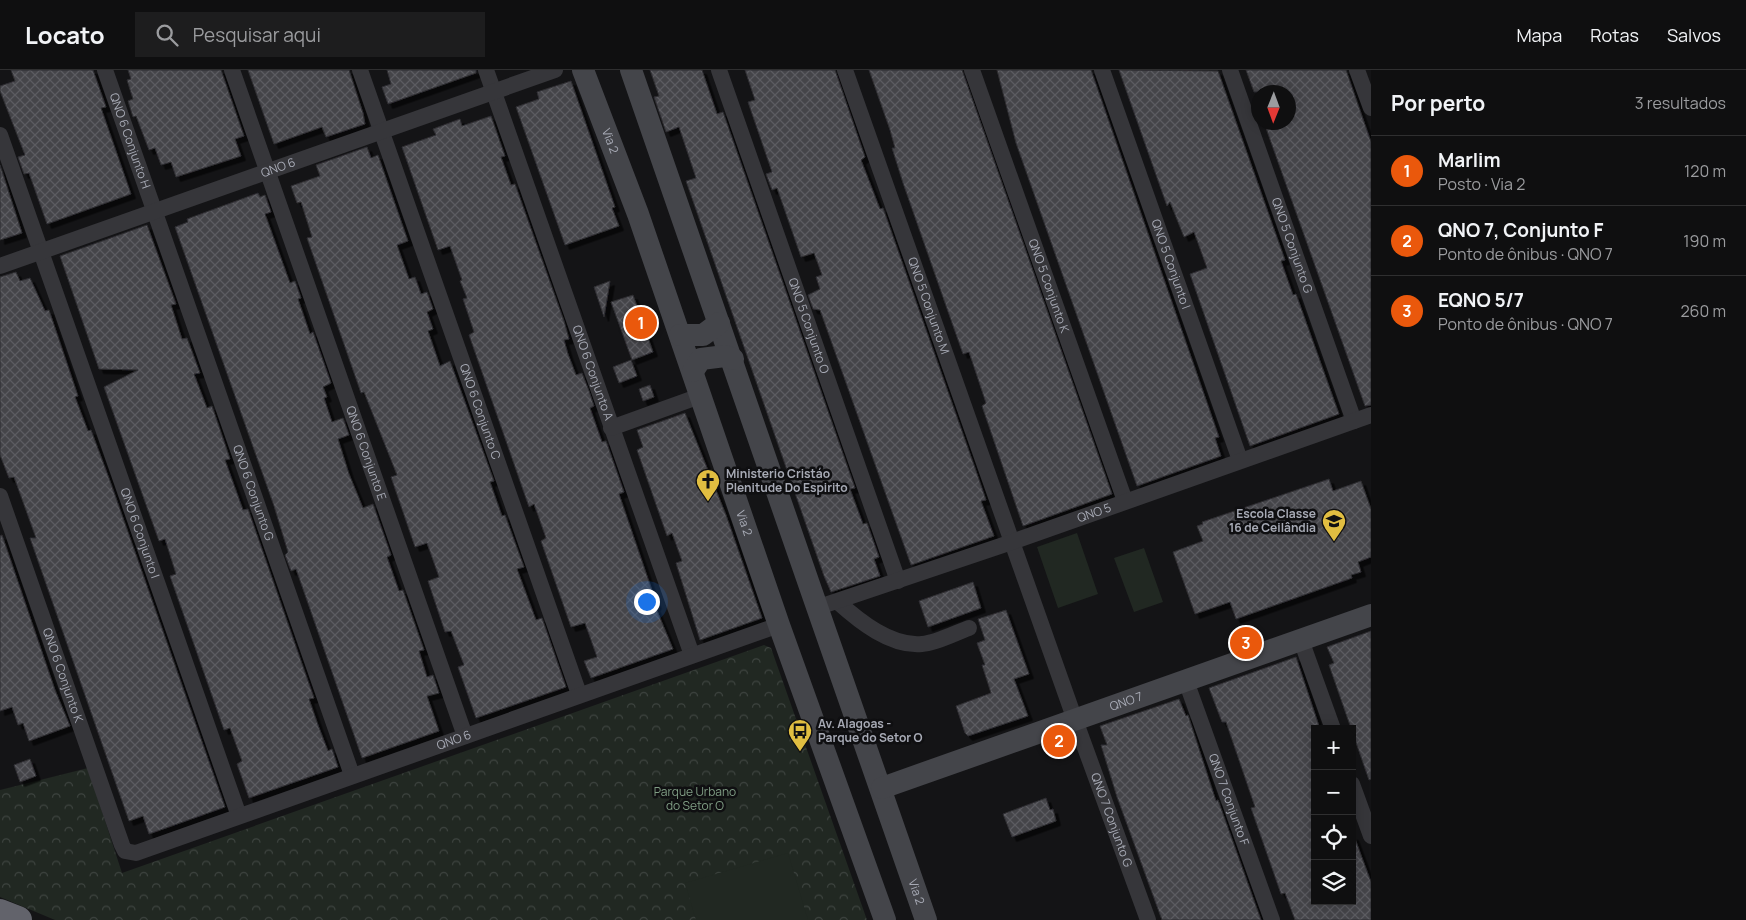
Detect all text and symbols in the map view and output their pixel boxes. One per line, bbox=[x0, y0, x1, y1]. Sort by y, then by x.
search box bbox=[135, 12, 485, 57]
text: Locato bbox=[25, 18, 105, 51]
icon: search bbox=[153, 21, 181, 49]
text: Pesquisar aqui bbox=[193, 22, 321, 48]
text: Mapa bbox=[1516, 23, 1562, 47]
text: Rotas bbox=[1590, 23, 1639, 47]
text: Salvos bbox=[1667, 23, 1721, 47]
north arrow bbox=[1251, 85, 1296, 130]
text: Por perto bbox=[1391, 89, 1485, 117]
street label: QNO 6 Conjunto H bbox=[106, 90, 155, 191]
text: 3 resultados bbox=[1635, 92, 1726, 114]
street label: Via 2 bbox=[598, 126, 623, 156]
text: Marlim bbox=[1438, 147, 1501, 173]
street label: QNO 6 bbox=[258, 153, 298, 181]
text: 1 bbox=[1403, 160, 1411, 182]
text: 120 m bbox=[1684, 160, 1726, 182]
text: Posto · Via 2 bbox=[1438, 173, 1525, 195]
street label: QNO 5 Conjunto G bbox=[1268, 195, 1317, 296]
street label: QNO 5 Conjunto I bbox=[1147, 217, 1195, 311]
text: QNO 7, Conjunto F bbox=[1438, 217, 1603, 243]
text: 2 bbox=[1402, 230, 1412, 252]
text: 190 m bbox=[1683, 230, 1726, 252]
street label: QNO 5 Conjunto K bbox=[1025, 236, 1074, 336]
text: Ponto de ônibus · QNO 7 bbox=[1438, 243, 1613, 265]
street label: QNO 5 Conjunto M bbox=[904, 255, 954, 356]
street label: QNO 5 Conjunto O bbox=[784, 275, 834, 376]
text: EQNO 5/7 bbox=[1438, 287, 1524, 313]
text: 3 bbox=[1402, 300, 1412, 322]
text: 260 m bbox=[1680, 300, 1726, 322]
pin: 1 bbox=[625, 304, 657, 342]
text: Ponto de ônibus · QNO 7 bbox=[1438, 313, 1613, 335]
street label: QNO 6 Conjunto A bbox=[569, 323, 618, 423]
street label: QNO 6 Conjunto C bbox=[456, 361, 505, 462]
street label: QNO 6 Conjunto E bbox=[342, 404, 391, 503]
street label: QNO 6 Conjunto G bbox=[229, 442, 278, 543]
place label: Ministerio Cristáo Plenitude Do Espirito bbox=[726, 465, 848, 496]
church icon: Ministerio Cristáo Plenitude Do Espirito bbox=[695, 468, 721, 502]
street label: QNO 6 Conjunto I bbox=[116, 485, 164, 581]
street label: QNO 5 bbox=[1075, 499, 1113, 526]
place label: Escola Classe 16 de Ceilândia bbox=[1229, 505, 1316, 536]
street label: Via 2 bbox=[732, 508, 757, 538]
school or university icon: Escola Classe 16 de Ceilândia bbox=[1321, 508, 1347, 542]
your location bbox=[634, 589, 660, 615]
pin: 3 bbox=[1230, 624, 1262, 662]
street label: QNO 6 Conjunto K bbox=[39, 626, 88, 726]
street label: QNO 7 bbox=[1107, 687, 1145, 715]
place label: Av. Alagoas - Parque do Setor O bbox=[818, 715, 923, 746]
bus stop icon: Av. Alagoas - Parque do Setor O bbox=[787, 718, 813, 752]
pin: 2 bbox=[1043, 722, 1075, 760]
map controls bbox=[1311, 725, 1356, 905]
button: + bbox=[1311, 725, 1356, 770]
street label: QNO 6 bbox=[434, 726, 473, 754]
street label: QNO 7 Conjunto F bbox=[1205, 751, 1254, 848]
street label: QNO 7 Conjunto G bbox=[1087, 770, 1137, 870]
button: − bbox=[1311, 770, 1356, 815]
park label: Parque Urbano do Setor O bbox=[654, 783, 736, 814]
button: locate bbox=[1311, 815, 1356, 860]
button: layers bbox=[1311, 860, 1356, 905]
street label: Via 2 bbox=[904, 877, 929, 907]

